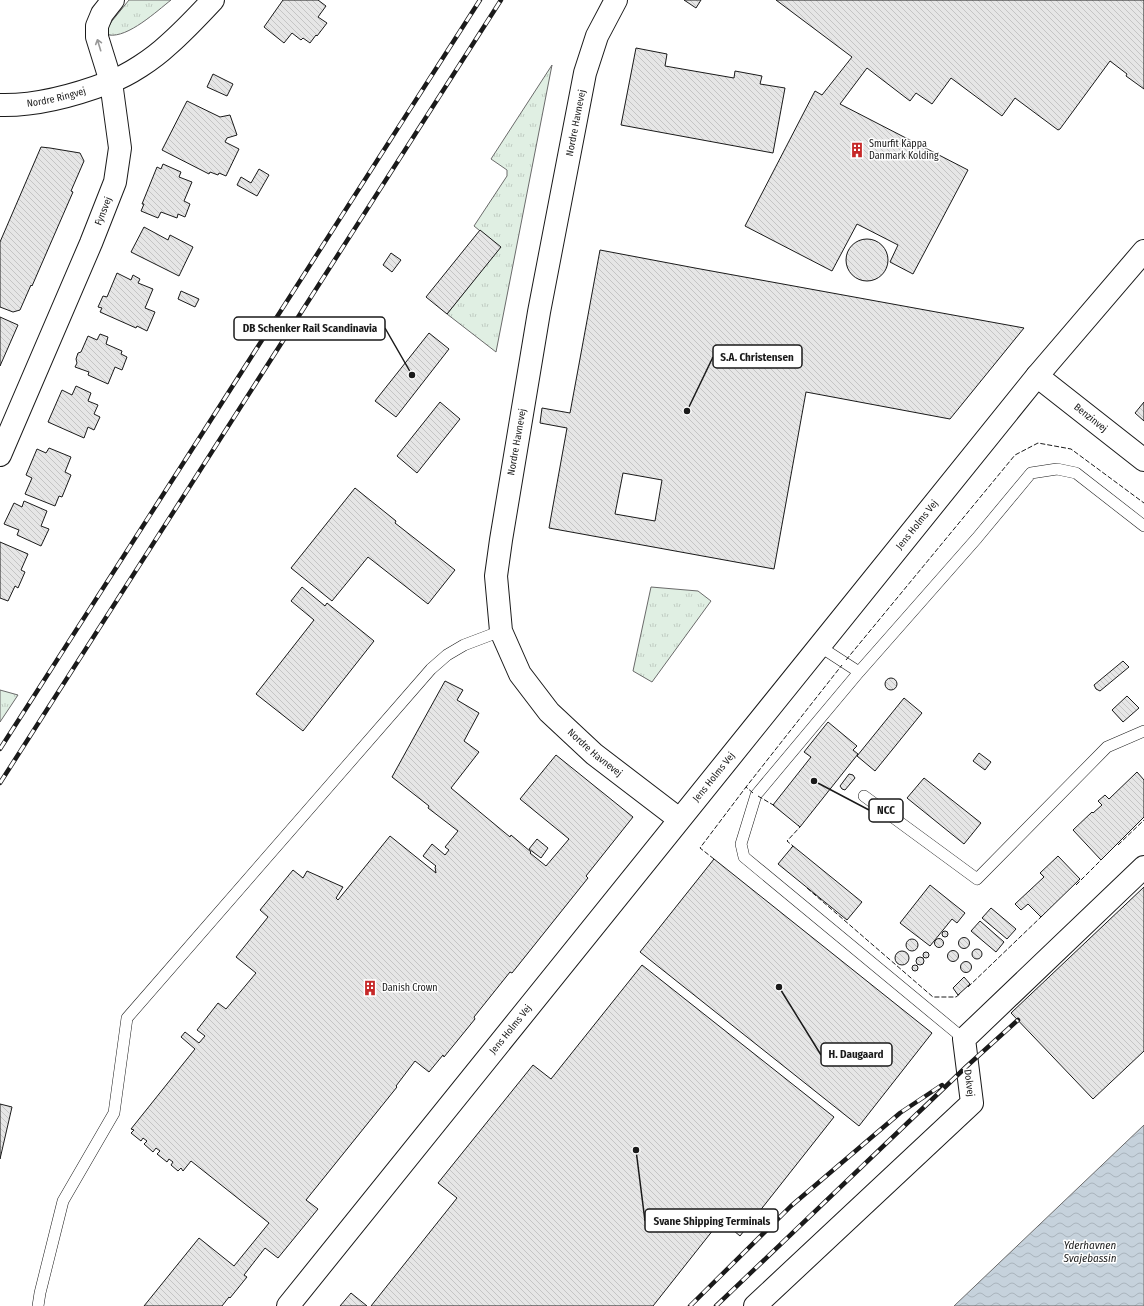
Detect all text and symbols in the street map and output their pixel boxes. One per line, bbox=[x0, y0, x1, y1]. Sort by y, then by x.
one-way arrow bbox=[95, 38, 102, 51]
street label: Nordre Ringvej bbox=[26, 85, 87, 110]
street label: Nordre Havnevej bbox=[564, 89, 588, 157]
place label: Smurfit Kappa Danmark Kolding bbox=[869, 138, 939, 162]
building icon: Smurfit Kappa Danmark Kolding bbox=[848, 141, 866, 159]
street label: Fynsvej bbox=[93, 195, 115, 227]
callout: DB Schenker Rail Scandinavia bbox=[234, 317, 385, 340]
text: DB Schenker Rail Scandinavia bbox=[243, 322, 378, 335]
callout: S.A. Christensen bbox=[713, 345, 802, 368]
text: S.A. Christensen bbox=[720, 351, 794, 364]
street label: Benzinvej bbox=[1071, 401, 1110, 435]
street label: Nordre Havnevej bbox=[505, 408, 529, 476]
street label: Jens Holms Vej bbox=[894, 498, 941, 552]
street label: Nordre Havnevej bbox=[565, 726, 625, 779]
street label: Jens Holms Vej bbox=[690, 750, 737, 804]
callout: NCC bbox=[869, 799, 903, 822]
text: NCC bbox=[877, 804, 895, 817]
building icon: Danish Crown bbox=[361, 979, 379, 997]
place label: Danish Crown bbox=[382, 982, 438, 994]
street label: Jens Holms Vej bbox=[487, 1002, 534, 1057]
callout: H. Daugaard bbox=[821, 1043, 892, 1066]
text: H. Daugaard bbox=[829, 1048, 883, 1061]
street label: Dokvej bbox=[961, 1069, 977, 1097]
callout: Svane Shipping Terminals bbox=[645, 1209, 778, 1232]
text: Svane Shipping Terminals bbox=[654, 1215, 771, 1228]
water label: Yderhavnen Svajebassin bbox=[1062, 1239, 1117, 1265]

